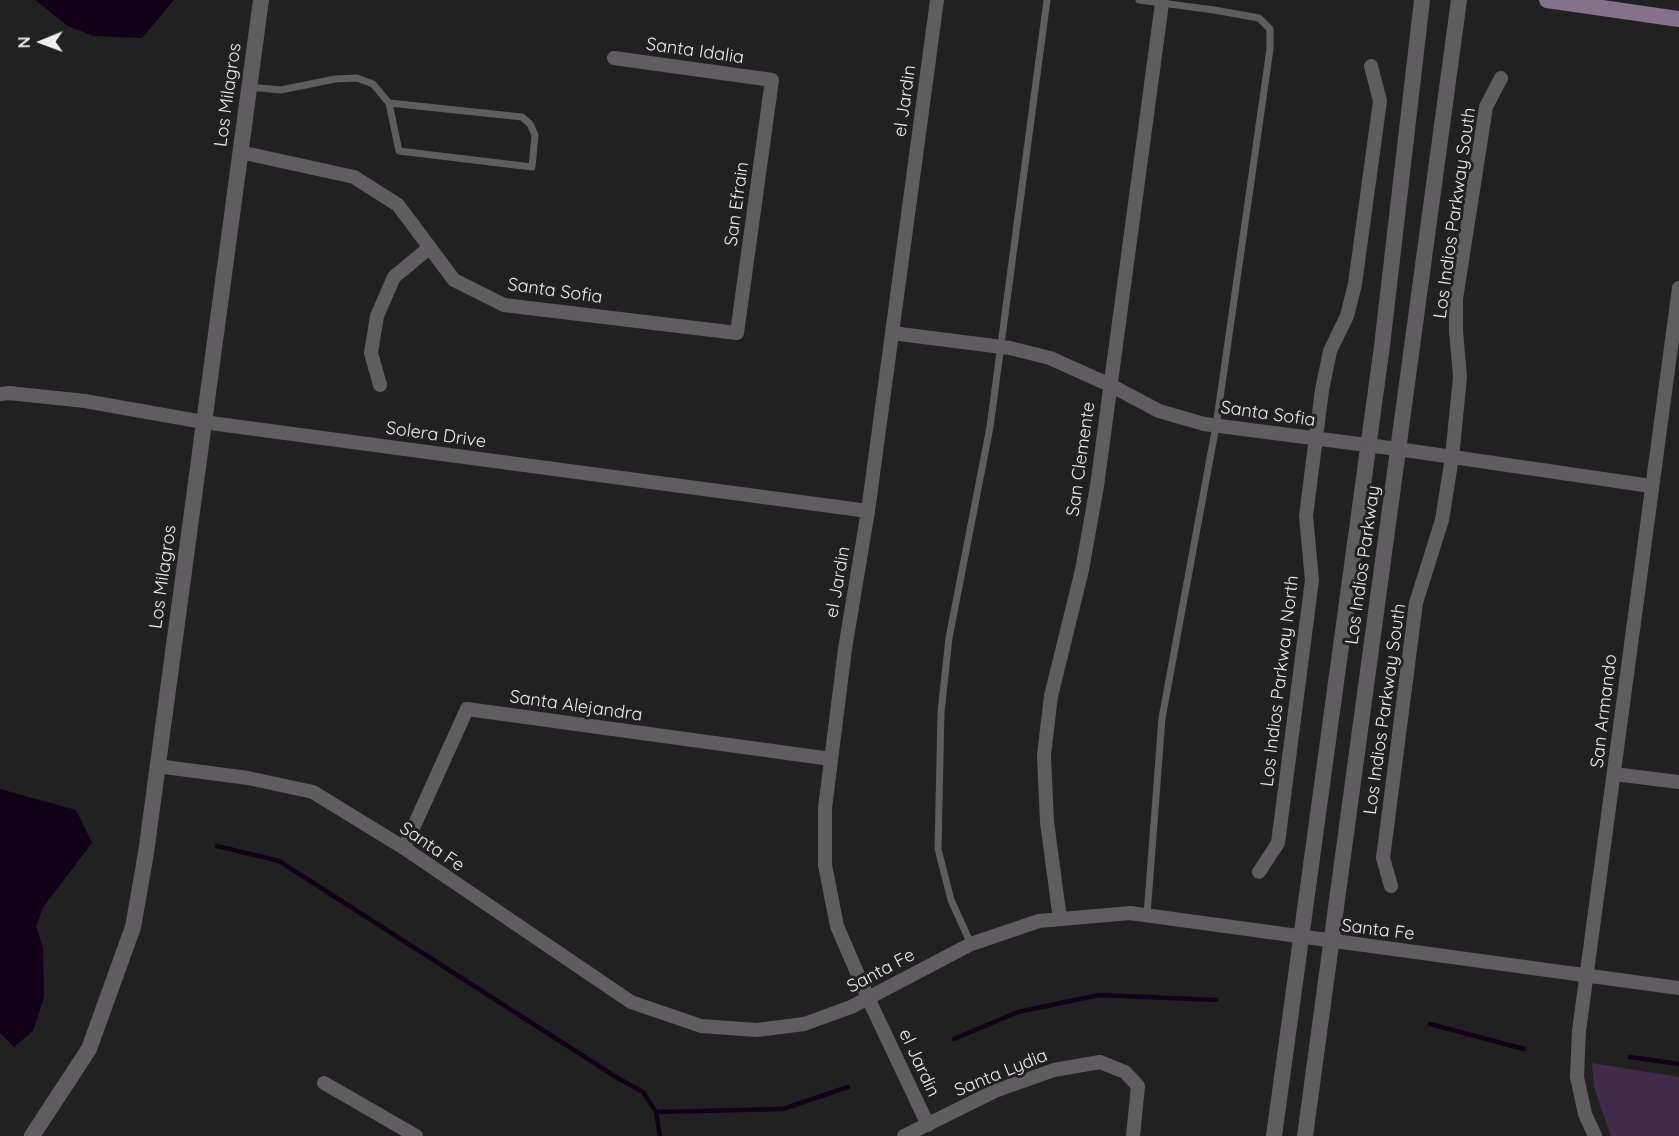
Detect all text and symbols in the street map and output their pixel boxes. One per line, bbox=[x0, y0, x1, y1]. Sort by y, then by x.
north arrow bbox=[12, 12, 72, 72]
street label: Santa Idalia bbox=[645, 33, 745, 69]
text: N bbox=[14, 36, 34, 48]
street label: Los Milagros bbox=[210, 42, 246, 148]
street label: el Jardin bbox=[889, 64, 921, 138]
street label: Los Indios Parkway South bbox=[1429, 106, 1481, 320]
street label: San Efrain bbox=[720, 160, 754, 248]
street label: Santa Sofia bbox=[506, 274, 604, 308]
street label: Santa Sofia bbox=[1219, 397, 1317, 431]
street label: San Clemente bbox=[1062, 400, 1100, 518]
street label: Solera Drive bbox=[384, 417, 488, 453]
street label: Los Indios Parkway bbox=[1341, 484, 1385, 646]
street label: Los Milagros bbox=[145, 524, 181, 630]
street label: el Jardin bbox=[821, 545, 855, 619]
street label: Los Indios Parkway North bbox=[1256, 574, 1304, 788]
street label: Los Indios Parkway South bbox=[1359, 602, 1411, 816]
street label: San Armando bbox=[1586, 653, 1622, 769]
street label: Santa Alejandra bbox=[508, 686, 644, 726]
street label: Santa Fe bbox=[396, 818, 468, 876]
street label: Santa Fe bbox=[1340, 915, 1416, 945]
street label: Santa Fe bbox=[844, 944, 918, 998]
street label: el Jardin bbox=[894, 1026, 944, 1100]
street label: Santa Lydia bbox=[951, 1045, 1051, 1101]

